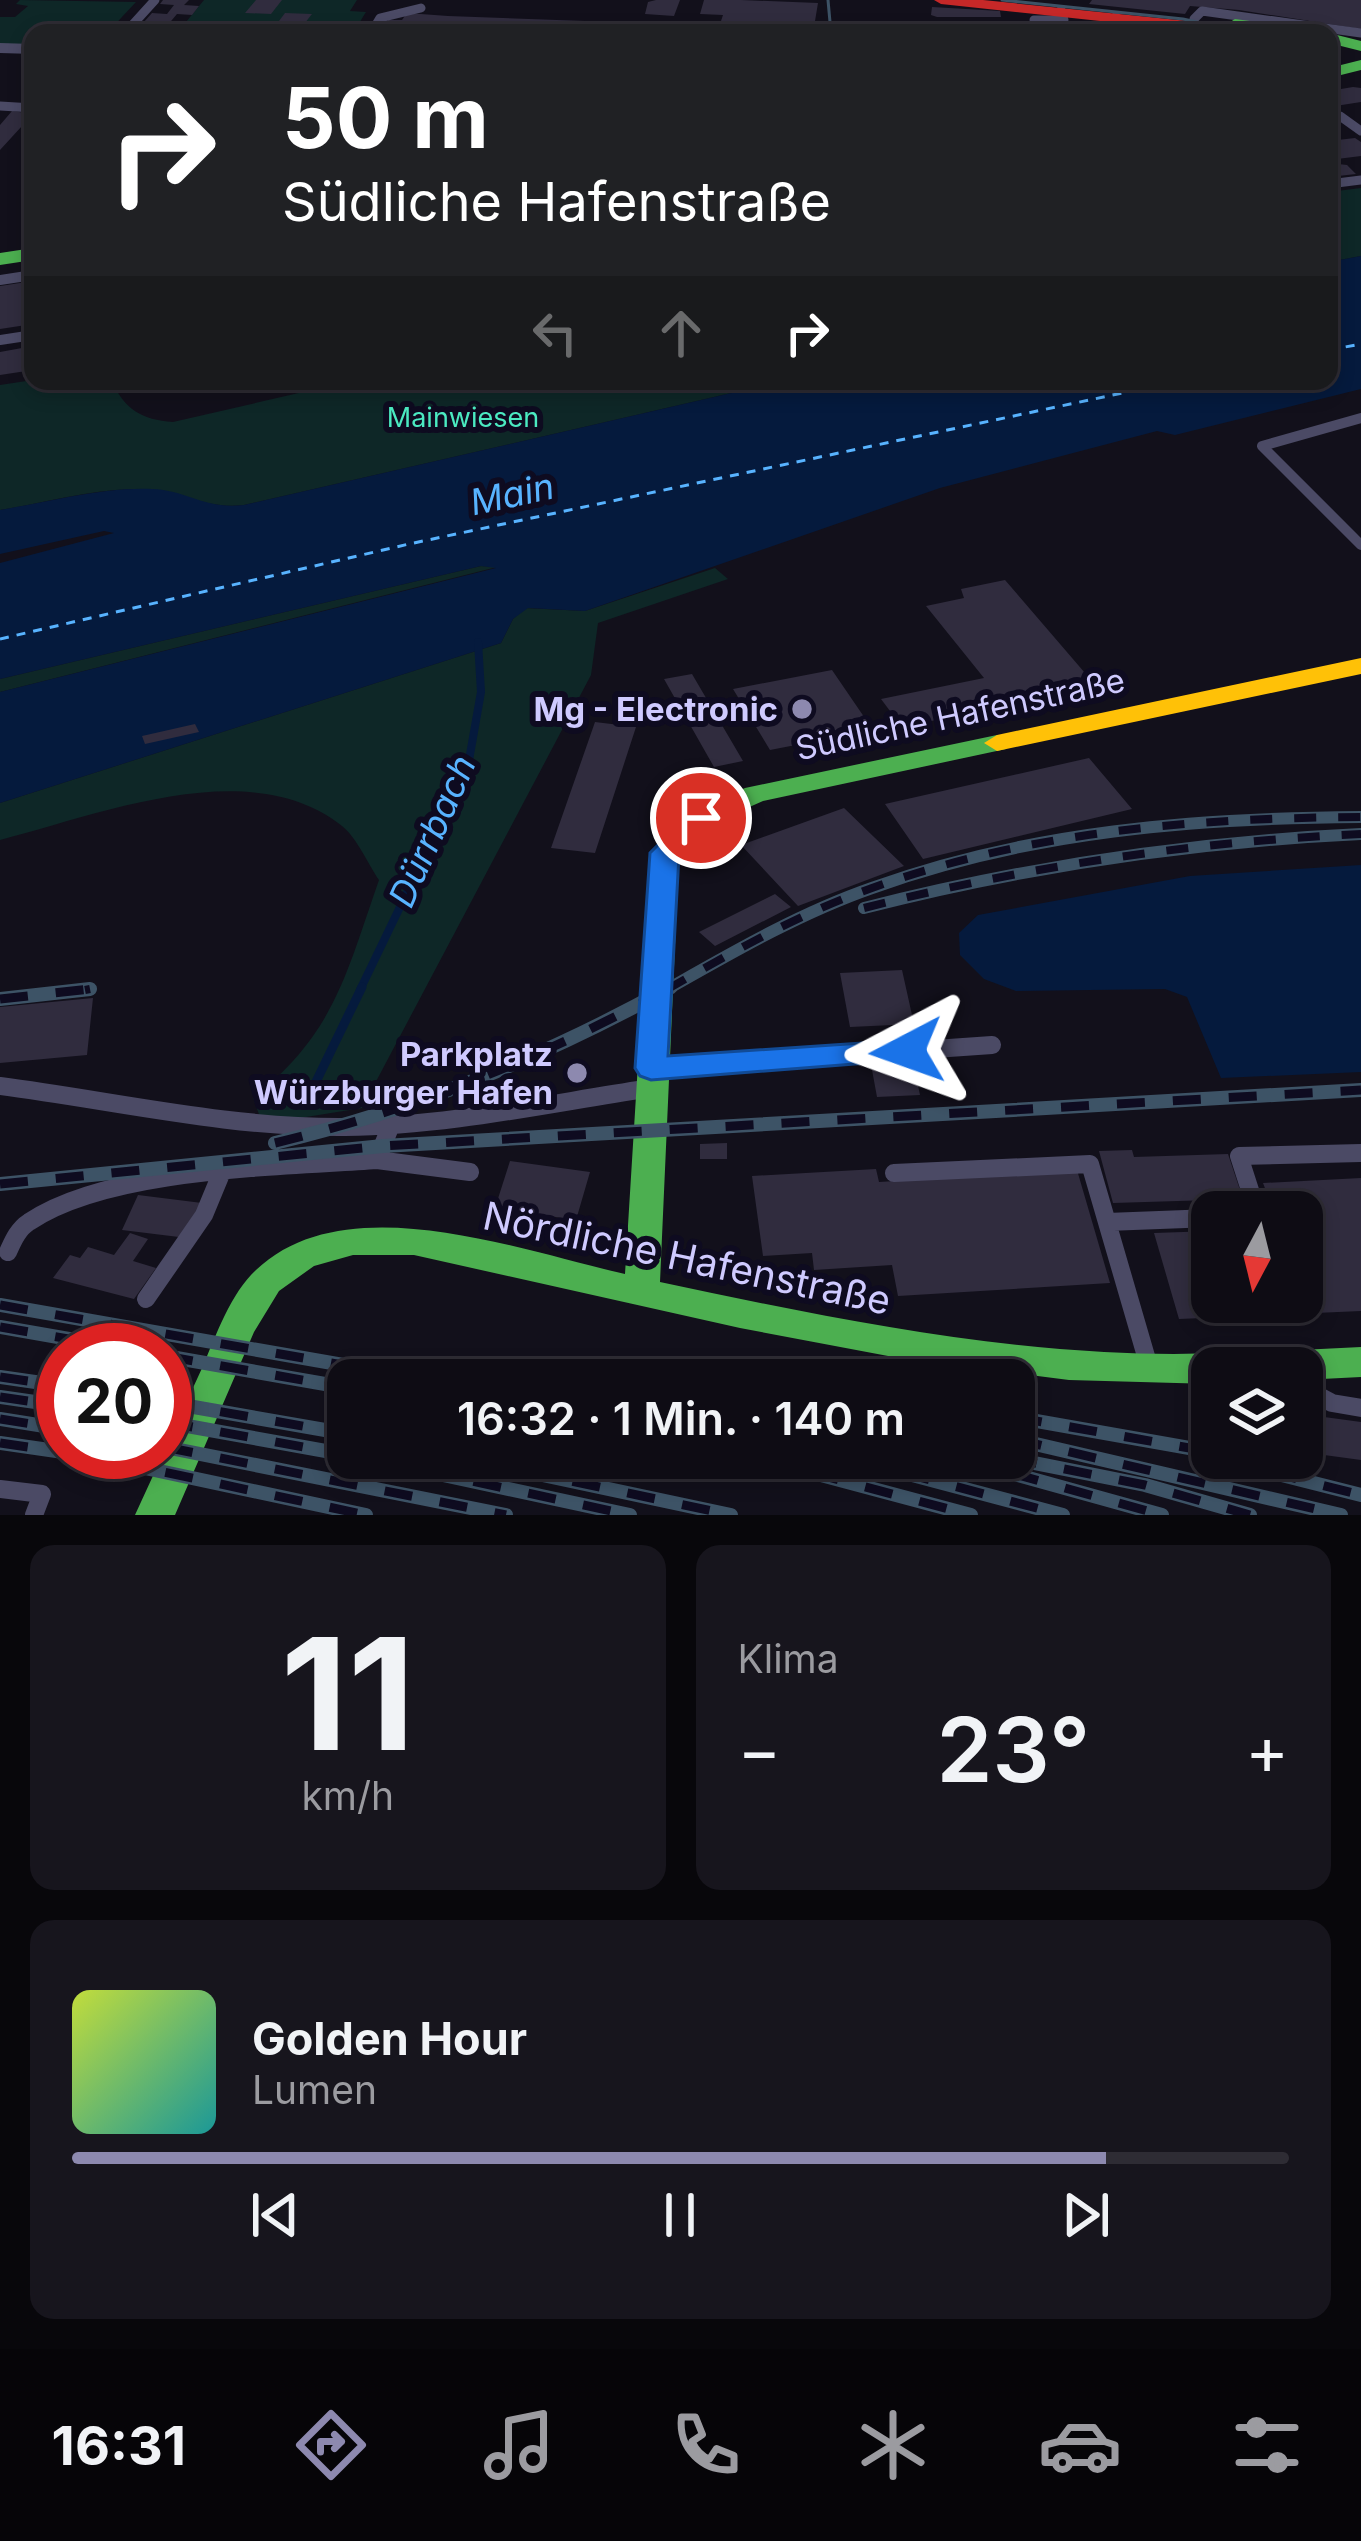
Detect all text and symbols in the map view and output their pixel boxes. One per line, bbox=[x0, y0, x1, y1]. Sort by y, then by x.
text: 50 m bbox=[282, 67, 489, 168]
icon: right bbox=[84, 72, 240, 228]
text: Südliche Hafenstraße bbox=[282, 169, 831, 234]
icon: left bbox=[522, 300, 588, 366]
icon: ahead bbox=[648, 300, 714, 366]
icon: right bbox=[774, 300, 840, 366]
park label: Mainwiesen bbox=[387, 401, 539, 434]
water label: Main bbox=[466, 464, 558, 524]
street label: Südliche Hafenstraße bbox=[792, 660, 1128, 768]
place label: Mg - Electronic bbox=[533, 689, 778, 729]
marker: Mg - Electronic bbox=[789, 696, 815, 722]
water label: Dürrbach bbox=[379, 748, 485, 914]
pin bbox=[650, 767, 752, 869]
icon: arrive bbox=[668, 785, 734, 851]
position arrow bbox=[844, 988, 970, 1114]
place label: Parkplatz Würzburger Hafen bbox=[254, 1034, 553, 1112]
marker: Parkplatz Würzburger Hafen bbox=[564, 1060, 590, 1086]
street label: Nördliche Hafenstraße bbox=[479, 1191, 895, 1324]
north arrow bbox=[1191, 1191, 1323, 1323]
map controls bbox=[1191, 1191, 1323, 1479]
speed limit sign: 20 bbox=[36, 1323, 192, 1479]
button: layers bbox=[1191, 1347, 1323, 1479]
text: 16:32 · 1 Min. · 140 m bbox=[457, 1391, 905, 1446]
text: 11 bbox=[280, 1599, 415, 1788]
text: Klima bbox=[738, 1635, 839, 1682]
text: 23° bbox=[936, 1695, 1090, 1804]
text: − bbox=[738, 1710, 781, 1790]
text: + bbox=[1245, 1710, 1289, 1790]
text: km/h bbox=[301, 1772, 394, 1819]
text: Golden Hour bbox=[252, 2011, 527, 2066]
text: Lumen bbox=[252, 2066, 377, 2113]
icon: previous bbox=[242, 2182, 308, 2248]
icon: pause bbox=[647, 2182, 713, 2248]
icon: next bbox=[1053, 2182, 1119, 2248]
icon: directions bbox=[289, 2403, 373, 2487]
icon: music bbox=[477, 2403, 561, 2487]
icon: phone bbox=[664, 2403, 748, 2487]
icon: climate bbox=[851, 2403, 935, 2487]
icon: car bbox=[1038, 2403, 1122, 2487]
icon: filters bbox=[1225, 2403, 1309, 2487]
text: 16:31 bbox=[52, 2413, 186, 2478]

